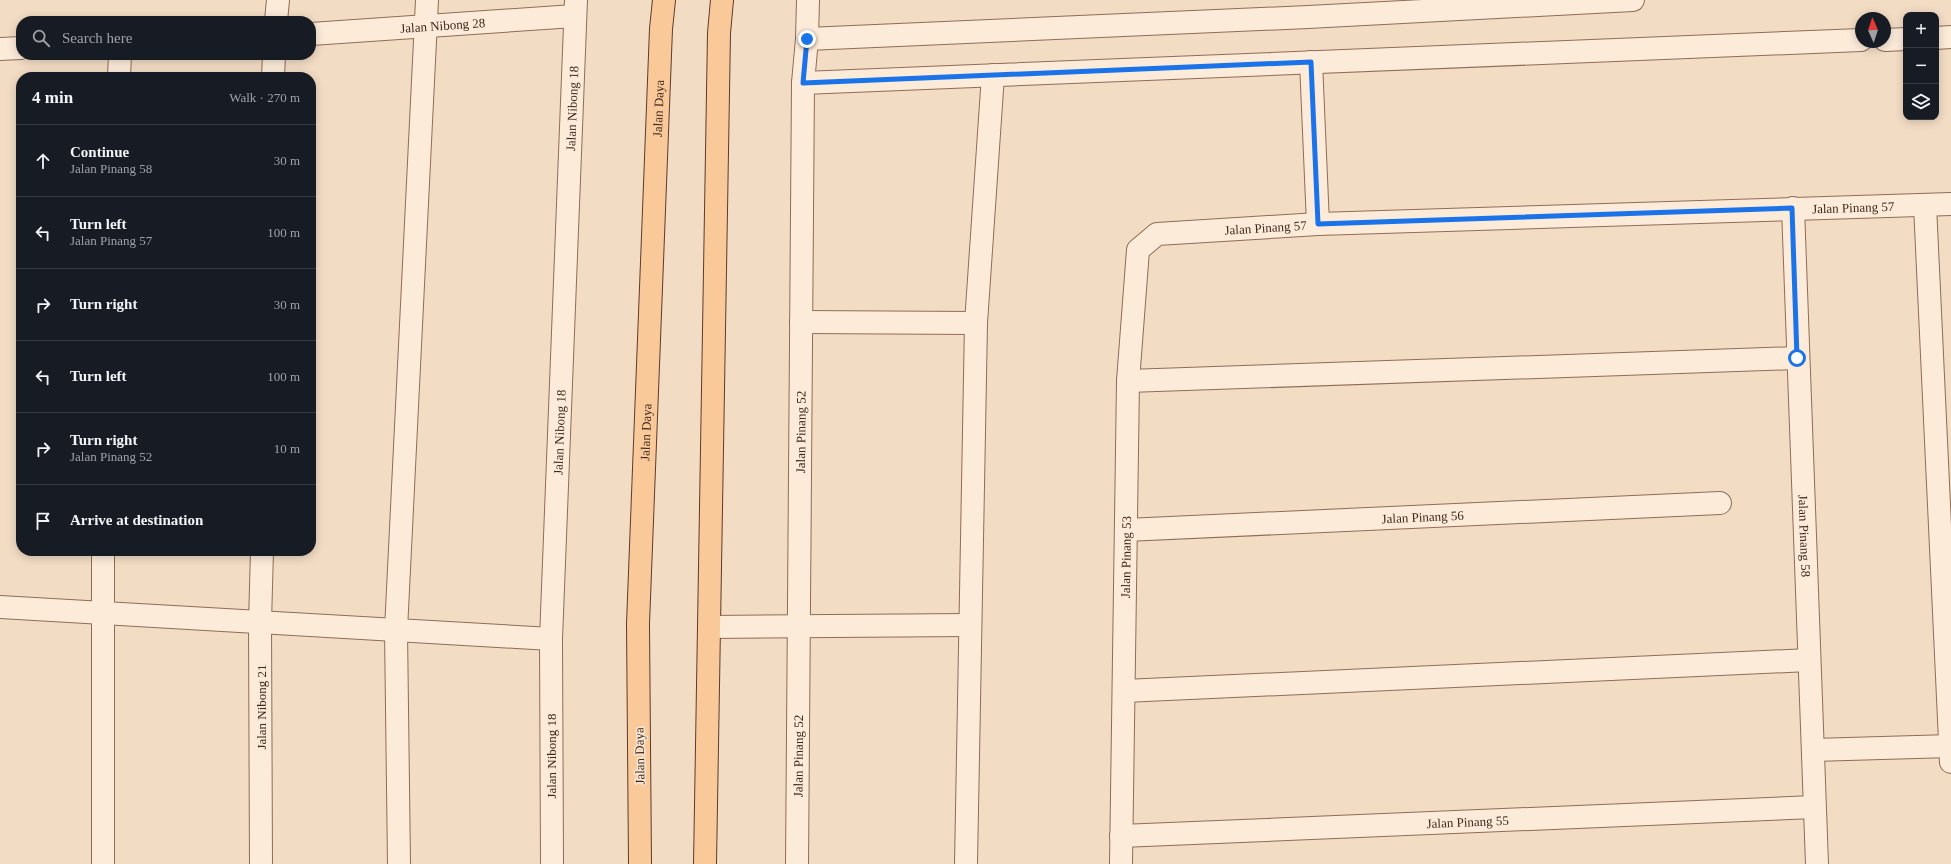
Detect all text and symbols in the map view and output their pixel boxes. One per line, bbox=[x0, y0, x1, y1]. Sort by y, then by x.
north arrow bbox=[1855, 12, 1891, 48]
map controls bbox=[1903, 12, 1939, 120]
button: + bbox=[1903, 12, 1939, 48]
street label: Jalan Nibong 28 bbox=[400, 15, 486, 36]
search box bbox=[16, 16, 316, 60]
icon: search bbox=[30, 27, 52, 49]
text: Search here bbox=[62, 30, 132, 46]
route end bbox=[798, 30, 816, 48]
button: − bbox=[1903, 48, 1939, 84]
street label: Jalan Nibong 18 bbox=[563, 66, 581, 151]
street label: Jalan Daya bbox=[650, 79, 667, 137]
button: layers bbox=[1903, 84, 1939, 120]
text: 4 min bbox=[32, 88, 73, 107]
text: Walk · 270 m bbox=[229, 90, 300, 105]
text: Continue bbox=[70, 144, 129, 160]
icon: ahead bbox=[32, 150, 54, 172]
text: 30 m bbox=[274, 153, 300, 168]
text: Jalan Pinang 58 bbox=[70, 161, 152, 176]
street label: Jalan Pinang 57 bbox=[1812, 199, 1895, 216]
text: Turn left bbox=[70, 216, 127, 232]
street label: Jalan Pinang 57 bbox=[1224, 218, 1308, 238]
icon: left bbox=[32, 222, 54, 244]
text: 100 m bbox=[267, 225, 300, 240]
text: Jalan Pinang 57 bbox=[70, 233, 152, 248]
icon: right bbox=[32, 294, 54, 316]
text: Turn right bbox=[70, 296, 137, 312]
text: 30 m bbox=[274, 297, 300, 312]
route start bbox=[1788, 349, 1806, 367]
icon: left bbox=[32, 366, 54, 388]
text: Turn left bbox=[70, 368, 127, 384]
text: 100 m bbox=[267, 369, 300, 384]
street label: Jalan Nibong 18 bbox=[550, 389, 569, 475]
street label: Jalan Pinang 52 bbox=[793, 391, 809, 473]
street label: Jalan Daya bbox=[637, 403, 655, 461]
text: Turn right bbox=[70, 432, 137, 448]
icon: right bbox=[32, 438, 54, 460]
text: 10 m bbox=[274, 441, 300, 456]
text: Jalan Pinang 52 bbox=[70, 449, 152, 464]
street label: Jalan Pinang 58 bbox=[1795, 494, 1813, 577]
street label: Jalan Pinang 56 bbox=[1381, 508, 1465, 526]
icon: arrive bbox=[32, 510, 54, 532]
text: Arrive at destination bbox=[70, 512, 203, 528]
street label: Jalan Pinang 53 bbox=[1118, 516, 1134, 598]
street label: Jalan Nibong 21 bbox=[254, 664, 269, 750]
street label: Jalan Nibong 18 bbox=[544, 713, 559, 799]
street label: Jalan Pinang 52 bbox=[791, 715, 806, 797]
street label: Jalan Daya bbox=[631, 727, 647, 785]
street label: Jalan Pinang 55 bbox=[1426, 813, 1509, 831]

